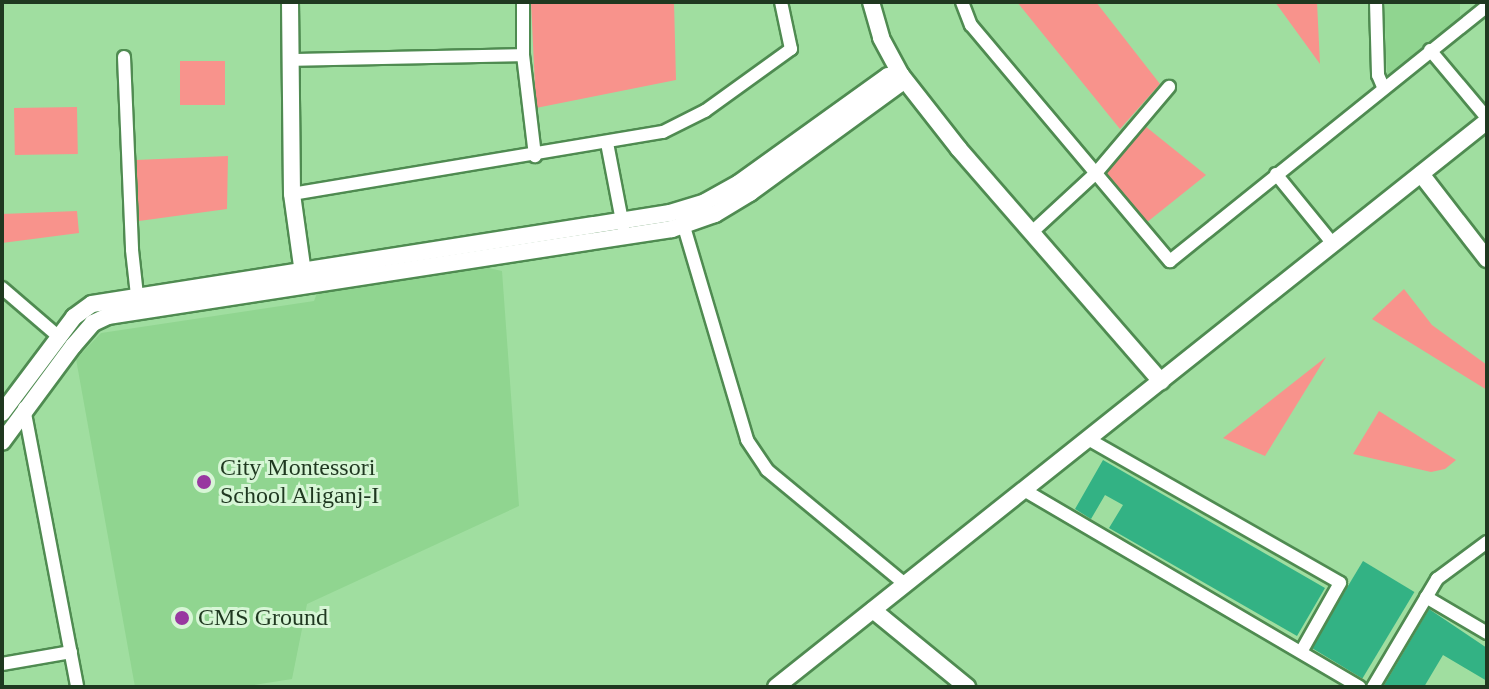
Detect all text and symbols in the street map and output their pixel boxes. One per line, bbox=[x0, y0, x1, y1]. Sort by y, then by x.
place label: City Montessori School Aliganj-I bbox=[220, 454, 381, 510]
marker: City Montessori School Aliganj-I bbox=[195, 473, 213, 491]
place label: CMS Ground bbox=[198, 604, 328, 632]
marker: CMS Ground bbox=[173, 609, 191, 627]

